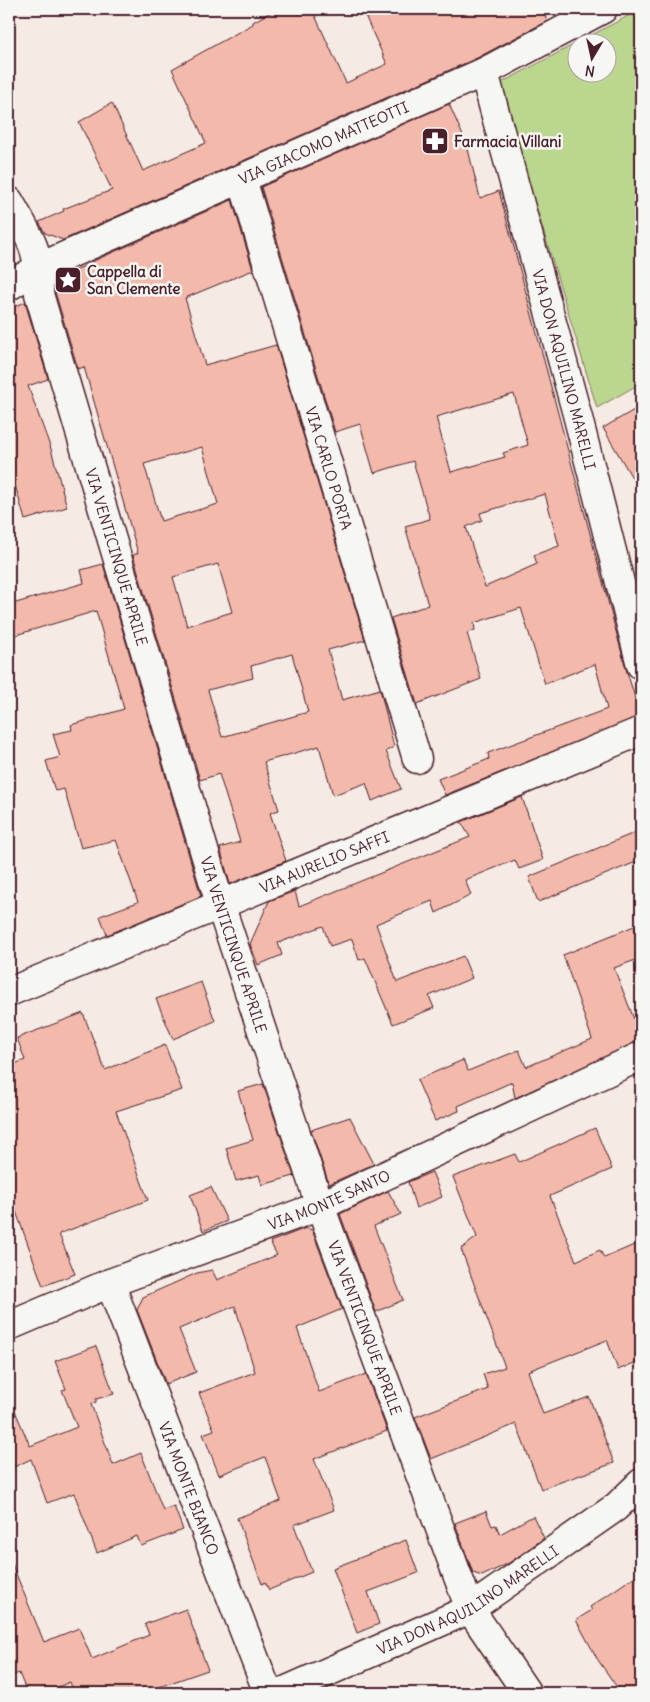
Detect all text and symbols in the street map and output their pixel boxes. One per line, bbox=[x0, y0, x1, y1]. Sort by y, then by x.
north arrow bbox=[568, 32, 618, 82]
text: N bbox=[584, 61, 596, 80]
street label: VIA GIACOMO MATTEOTTI bbox=[236, 97, 411, 188]
pharmacy icon: Farmacia Villani bbox=[420, 126, 450, 156]
place label: Farmacia Villani bbox=[454, 132, 561, 151]
place label: Cappella di San Clemente bbox=[87, 262, 180, 298]
place icon: Cappella di San Clemente bbox=[53, 265, 83, 295]
street label: VIA DON AQUILINO MARELLI bbox=[529, 267, 600, 471]
street label: VIA CARLO PORTA bbox=[302, 404, 357, 532]
street label: VIA VENTICINQUE APRILE bbox=[82, 466, 152, 648]
street label: VIA AURELIO SAFFI bbox=[256, 827, 392, 897]
street label: VIA VENTICINQUE APRILE bbox=[197, 854, 272, 1035]
street label: VIA MONTE SANTO bbox=[265, 1165, 393, 1234]
street label: VIA VENTICINQUE APRILE bbox=[324, 1238, 406, 1418]
street label: VIA MONTE BIANCO bbox=[155, 1419, 223, 1558]
street label: VIA DON AQUILINO MARELLI bbox=[374, 1541, 562, 1659]

